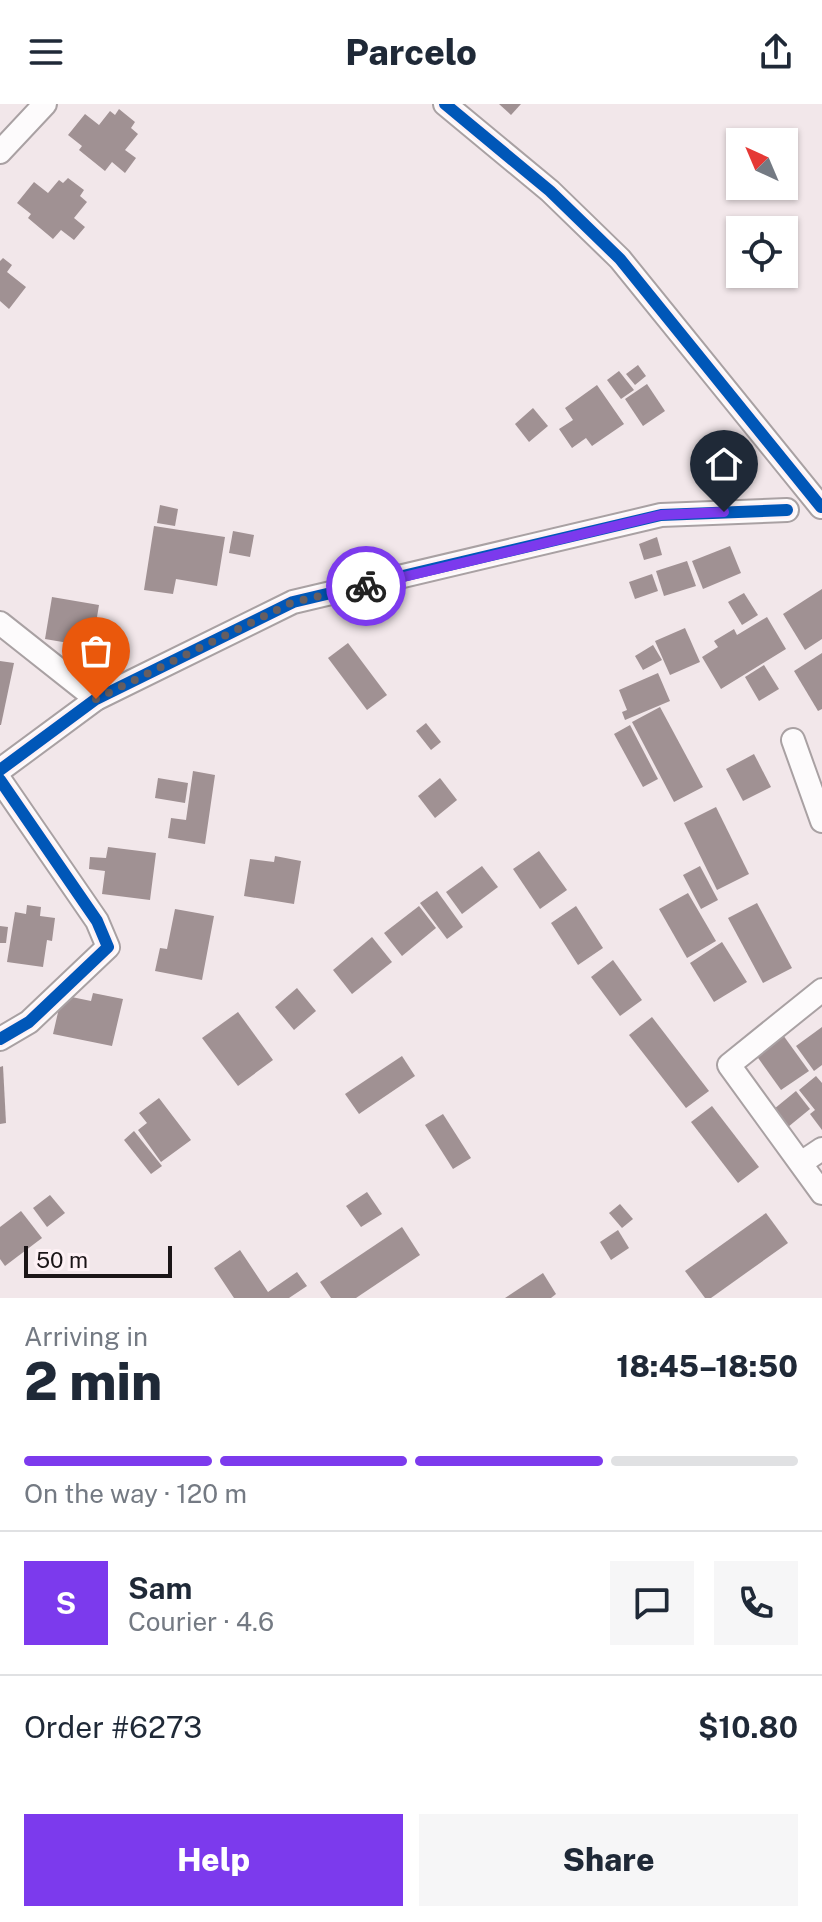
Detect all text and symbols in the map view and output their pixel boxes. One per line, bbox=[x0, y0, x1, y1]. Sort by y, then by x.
icon: menu bbox=[24, 30, 68, 74]
icon: share bbox=[754, 30, 798, 74]
text: Parcelo bbox=[345, 31, 477, 73]
north arrow bbox=[726, 128, 798, 200]
map controls bbox=[726, 128, 798, 288]
button: locate bbox=[726, 216, 798, 288]
pin bbox=[690, 430, 758, 512]
icon: home bbox=[702, 442, 746, 486]
courier bbox=[326, 546, 406, 626]
icon: bike bbox=[344, 564, 388, 608]
pin bbox=[62, 617, 130, 699]
icon: bag bbox=[74, 629, 118, 673]
scale bar bbox=[24, 1242, 172, 1278]
text: 50 m bbox=[36, 1247, 88, 1273]
text: Arriving in bbox=[24, 1321, 148, 1352]
text: 18:45–18:50 bbox=[616, 1348, 798, 1384]
text: 2 min bbox=[24, 1351, 162, 1412]
text: On the way · 120 m bbox=[24, 1478, 247, 1509]
button: chat bbox=[610, 1561, 694, 1645]
button: phone bbox=[714, 1561, 798, 1645]
text: Sam bbox=[128, 1570, 192, 1606]
text: S bbox=[56, 1585, 76, 1621]
text: Courier · 4.6 bbox=[128, 1606, 274, 1637]
text: Order #6273 bbox=[24, 1709, 202, 1745]
text: $10.80 bbox=[698, 1709, 798, 1745]
button: Help bbox=[24, 1814, 403, 1906]
button: Share bbox=[419, 1814, 798, 1906]

